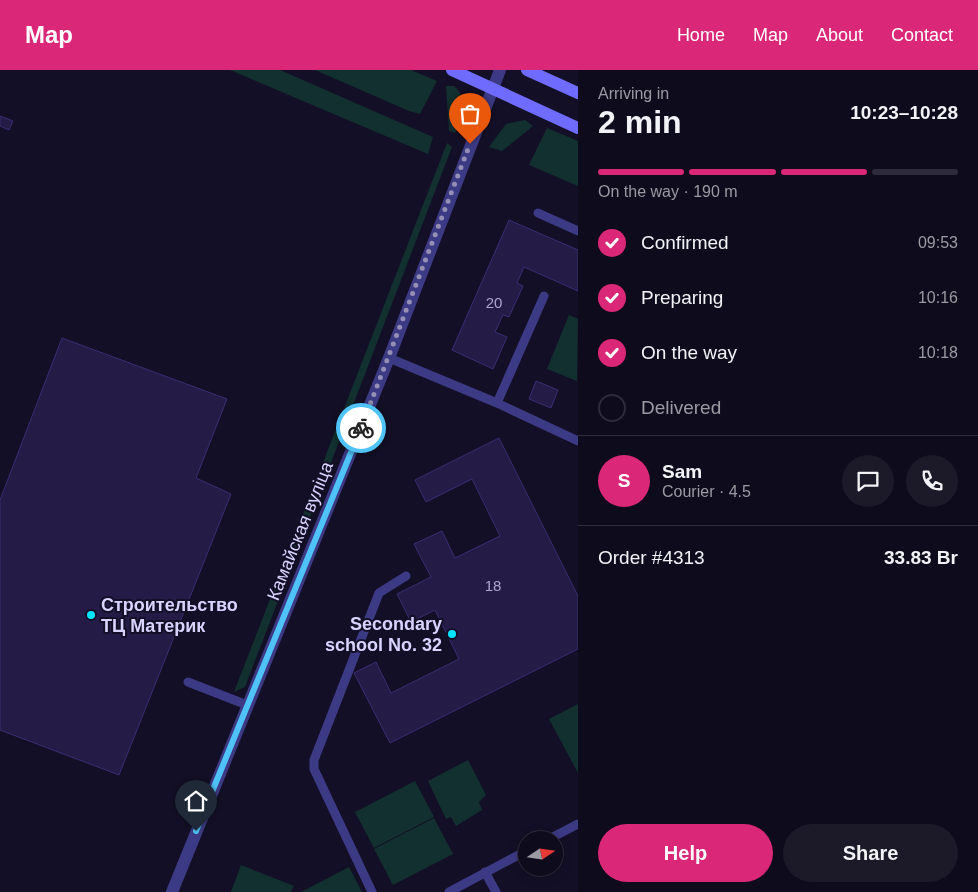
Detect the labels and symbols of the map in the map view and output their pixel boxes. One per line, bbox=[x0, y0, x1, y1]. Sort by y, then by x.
pin bbox=[449, 93, 491, 144]
house number: 20 bbox=[486, 294, 502, 311]
courier bbox=[336, 403, 386, 453]
street label: Камайская вуліца bbox=[263, 458, 337, 603]
house number: 18 bbox=[485, 577, 501, 594]
place label: Строительство ТЦ Материк bbox=[101, 595, 238, 636]
marker: Строительство ТЦ Материк bbox=[85, 609, 97, 621]
place label: Secondary school No. 32 bbox=[325, 614, 442, 655]
marker: Secondary school No. 32 bbox=[446, 628, 458, 640]
pin bbox=[175, 780, 217, 831]
north arrow bbox=[518, 831, 562, 876]

